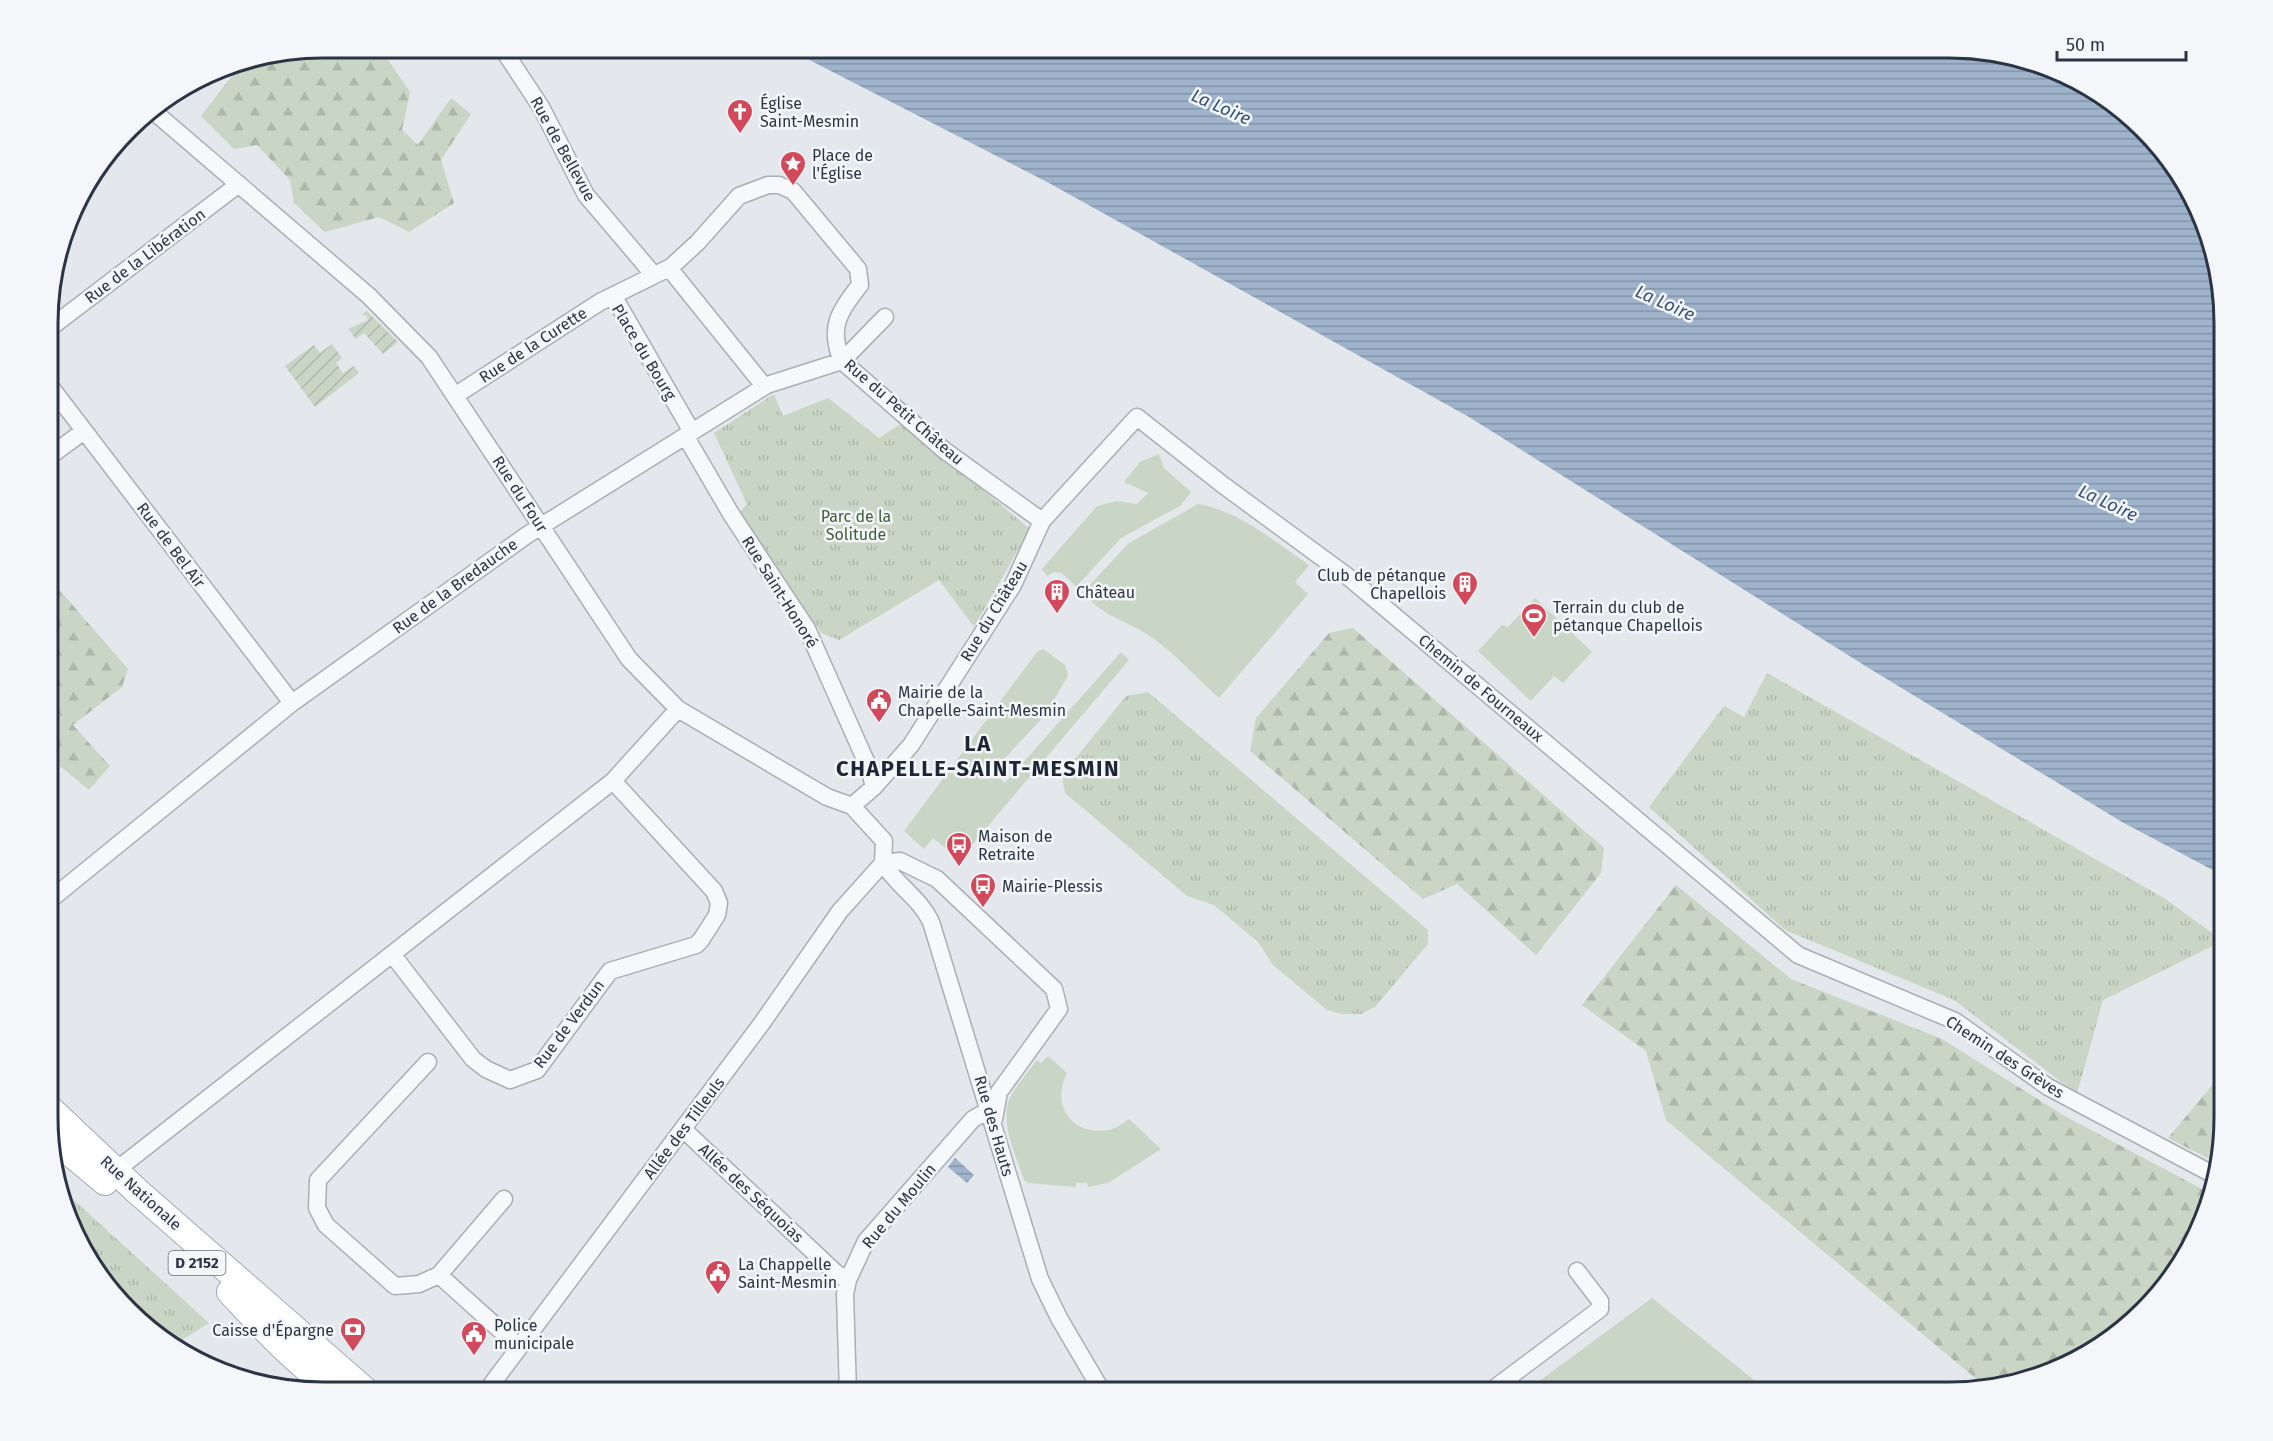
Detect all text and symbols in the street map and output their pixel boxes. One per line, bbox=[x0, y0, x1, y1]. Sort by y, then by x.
scale bar bbox=[2057, 24, 2186, 62]
text: 50 m bbox=[2066, 34, 2105, 56]
water label: La Loire bbox=[1188, 84, 1254, 130]
street label: Rue de Bellevue bbox=[526, 93, 600, 205]
place label: Église Saint-Mesmin bbox=[760, 93, 859, 131]
church icon: Église Saint-Mesmin bbox=[725, 97, 755, 135]
place label: Place de l'Église bbox=[812, 146, 873, 183]
place icon: Place de l'Église bbox=[778, 149, 808, 187]
street label: Rue de la Libération bbox=[81, 204, 209, 308]
water label: La Loire bbox=[1632, 280, 1698, 326]
street label: Place du Bourg bbox=[608, 301, 680, 404]
street label: Rue de la Curette bbox=[476, 303, 590, 387]
street label: Rue du Petit Château bbox=[840, 355, 968, 469]
street label: Rue du Four bbox=[488, 452, 552, 536]
water label: La Loire bbox=[2075, 480, 2141, 526]
street label: Rue de Bel Air bbox=[133, 499, 210, 592]
park label: Parc de la Solitude bbox=[821, 507, 891, 544]
street label: Rue Saint-Honoré bbox=[738, 533, 822, 651]
street label: Rue de la Bredauche bbox=[389, 534, 521, 638]
street label: Rue du Château bbox=[956, 557, 1032, 665]
place label: Club de pétanque Chapellois bbox=[1317, 566, 1446, 603]
building icon: Club de pétanque Chapellois bbox=[1450, 569, 1480, 607]
building icon: Château bbox=[1042, 577, 1072, 615]
place label: Château bbox=[1076, 583, 1135, 602]
place label: Terrain du club de pétanque Chapellois bbox=[1553, 598, 1703, 635]
sports icon: Terrain du club de pétanque Chapellois bbox=[1519, 601, 1549, 639]
street label: Chemin de Fourneaux bbox=[1415, 630, 1547, 746]
place label: Mairie de la Chapelle-Saint-Mesmin bbox=[898, 683, 1066, 720]
public building icon: Mairie de la Chapelle-Saint-Mesmin bbox=[864, 686, 894, 724]
district label: LA CHAPELLE-SAINT-MESMIN bbox=[836, 730, 1120, 782]
place label: Maison de Retraite bbox=[978, 827, 1052, 864]
bus stop icon: Maison de Retraite bbox=[944, 830, 974, 868]
bus stop icon: Mairie-Plessis bbox=[968, 871, 998, 909]
place label: Mairie-Plessis bbox=[1002, 877, 1103, 896]
street label: Rue de Verdun bbox=[530, 976, 608, 1072]
street label: Chemin des Grèves bbox=[1942, 1012, 2068, 1102]
street label: Allée des Tilleuls bbox=[640, 1073, 728, 1183]
street label: Rue des Hauts bbox=[971, 1073, 1017, 1179]
street label: Allée des Séquoias bbox=[695, 1140, 807, 1246]
street label: Rue Nationale bbox=[97, 1152, 185, 1234]
street label: Rue du Moulin bbox=[858, 1160, 940, 1252]
road number: D 2152 bbox=[168, 1251, 226, 1275]
place label: La Chappelle Saint-Mesmin bbox=[738, 1255, 837, 1292]
public building icon: La Chappelle Saint-Mesmin bbox=[703, 1258, 733, 1296]
bank icon: Caisse d'Épargne bbox=[338, 1315, 368, 1353]
place label: Police municipale bbox=[494, 1316, 574, 1353]
public building icon: Police municipale bbox=[459, 1319, 489, 1357]
place label: Caisse d'Épargne bbox=[212, 1320, 334, 1340]

